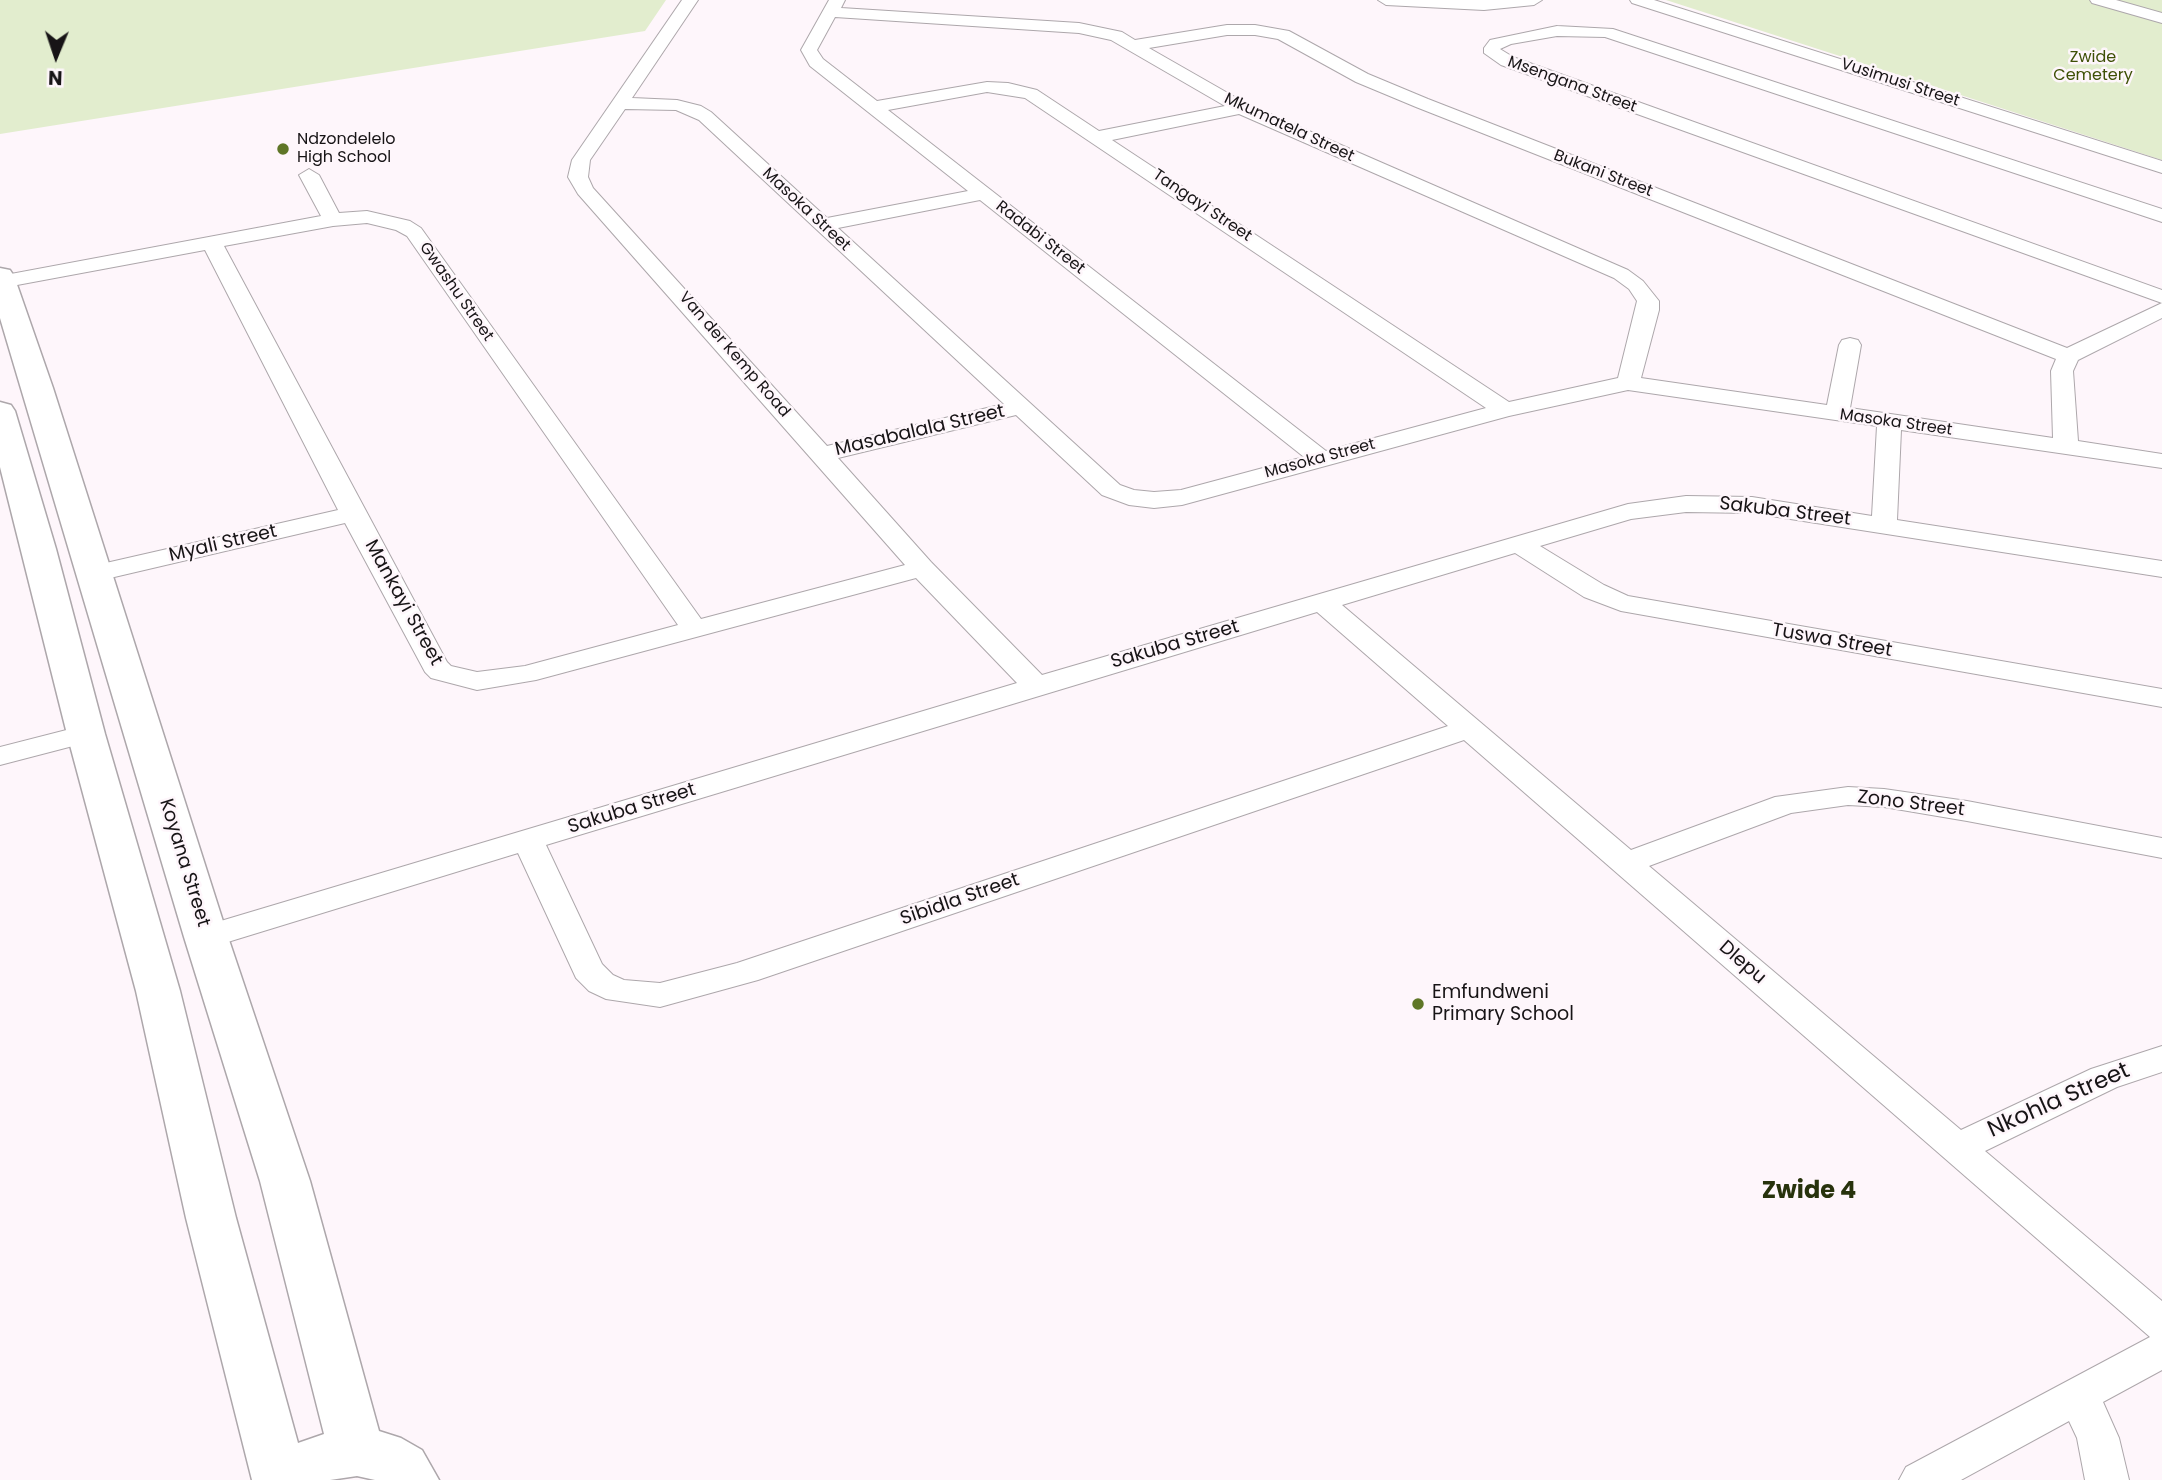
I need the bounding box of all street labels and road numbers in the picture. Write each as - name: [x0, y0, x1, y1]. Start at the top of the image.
- street label: Msengana Street: [1505, 53, 1639, 117]
- street label: Vusimusi Street: [1838, 55, 1962, 111]
- street label: Mkumatela Street: [1221, 89, 1357, 167]
- street label: Bukani Street: [1551, 146, 1655, 202]
- street label: Masoka Street: [758, 164, 854, 256]
- street label: Tangayi Street: [1149, 166, 1255, 246]
- street label: Radabi Street: [992, 197, 1088, 279]
- street label: Gwashu Street: [415, 239, 497, 345]
- street label: Van der Kemp Road: [674, 288, 794, 422]
- street label: Masabalala Street: [833, 400, 1007, 462]
- street label: Masoka Street: [1839, 406, 1953, 440]
- street label: Masoka Street: [1263, 435, 1377, 483]
- street label: Sakuba Street: [1718, 493, 1852, 531]
- street label: Myali Street: [167, 521, 279, 567]
- street label: Mankayi Street: [359, 536, 447, 670]
- street label: Sakuba Street: [1108, 616, 1242, 674]
- street label: Tuswa Street: [1770, 619, 1894, 663]
- street label: Sakuba Street: [565, 779, 699, 839]
- street label: Zono Street: [1856, 786, 1966, 822]
- street label: Koyana Street: [154, 796, 214, 930]
- street label: Sibidla Street: [897, 869, 1023, 931]
- street label: Dlepu: [1714, 936, 1770, 990]
- street label: Nkohla Street: [1984, 1057, 2134, 1145]

